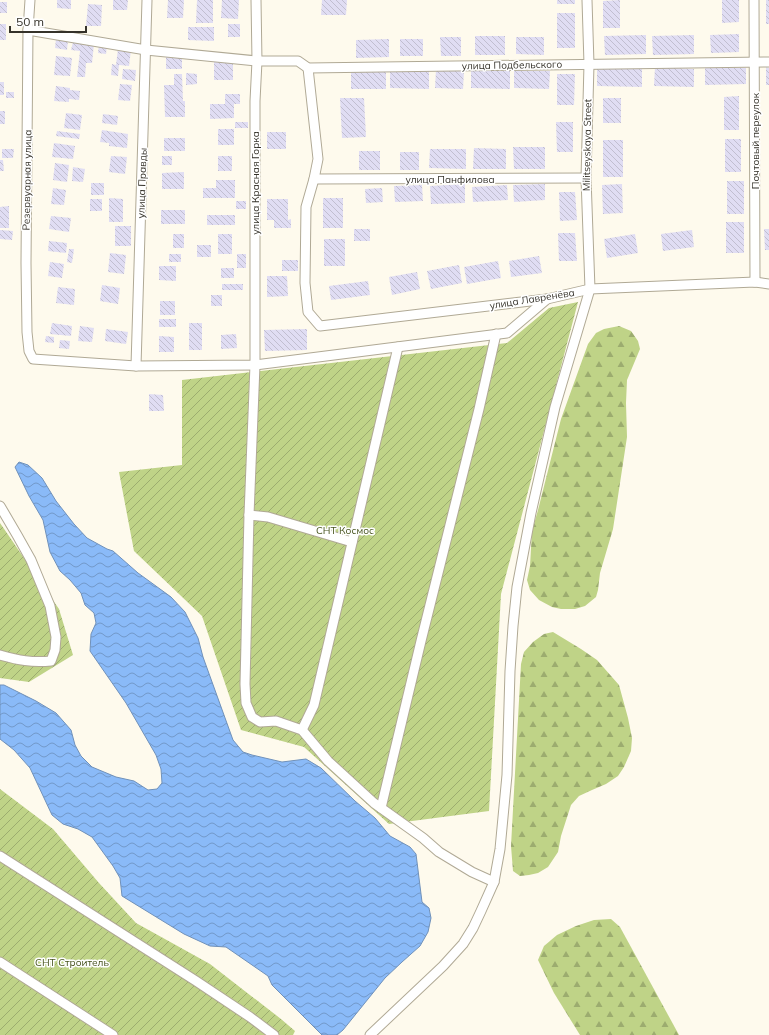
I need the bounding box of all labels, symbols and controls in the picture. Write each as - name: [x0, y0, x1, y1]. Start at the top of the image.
- scale bar: [10, 8, 86, 34]
- text: 50 m: [16, 14, 44, 29]
- street label: улица Подбельского: [462, 58, 563, 72]
- street label: Почтовый переулок: [749, 92, 762, 189]
- street label: Militseyskaya Street: [580, 98, 594, 191]
- street label: Резервуарная улица: [20, 129, 34, 231]
- street label: улица Красная Горка: [249, 131, 262, 235]
- street label: улица Правды: [134, 147, 150, 219]
- street label: улица Панфилова: [406, 173, 494, 186]
- street label: улица Лавренёва: [489, 286, 575, 312]
- park label: СНТ Космос: [316, 524, 374, 537]
- park label: СНТ Строитель: [35, 956, 109, 969]

